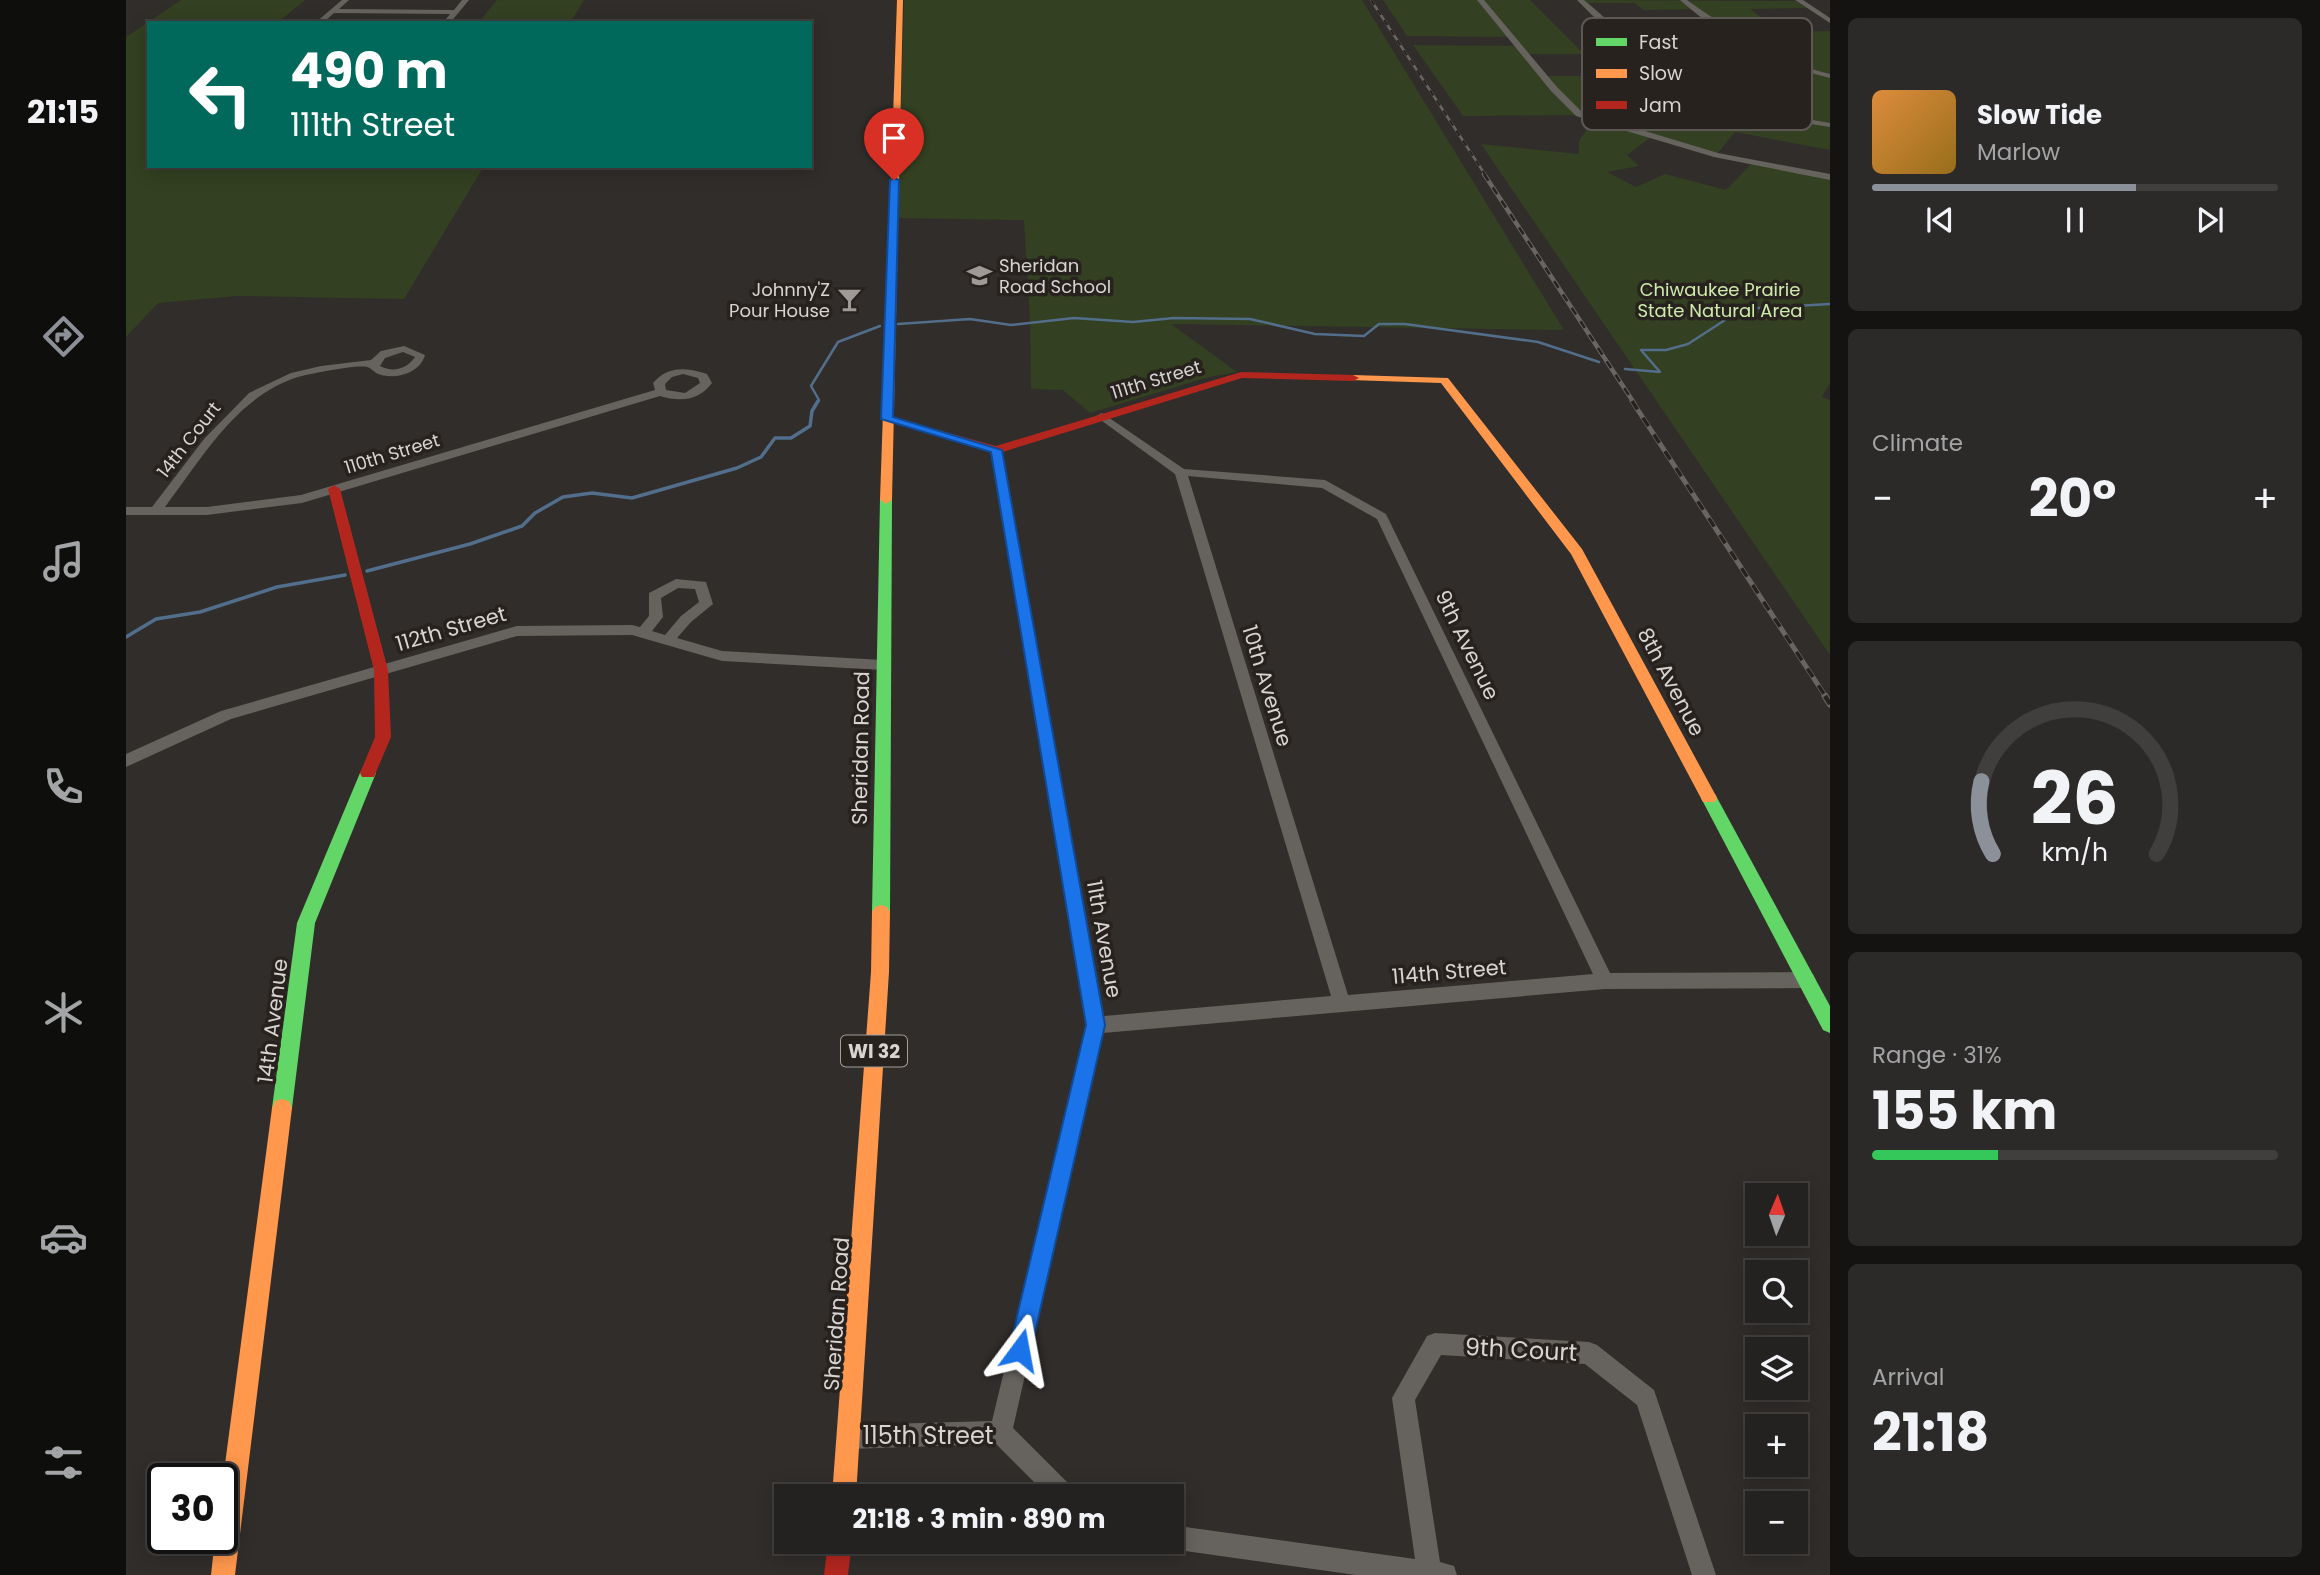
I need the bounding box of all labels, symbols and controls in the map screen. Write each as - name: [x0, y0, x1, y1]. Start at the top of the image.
- legend: [1582, 18, 1812, 130]
- text: Fast: [1639, 29, 1678, 56]
- text: 490 m: [290, 37, 448, 105]
- icon: left: [175, 49, 266, 140]
- text: Slow: [1639, 60, 1683, 87]
- text: 21:15: [27, 89, 99, 134]
- text: Jam: [1639, 92, 1681, 119]
- text: Slow Tide: [1977, 97, 2102, 133]
- text: 111th Street: [290, 102, 455, 147]
- pin: [864, 108, 924, 180]
- icon: arrive: [875, 119, 913, 157]
- text: Marlow: [1977, 136, 2060, 168]
- icon: previous: [1921, 201, 1959, 239]
- icon: pause: [2056, 201, 2094, 239]
- icon: next: [2191, 201, 2229, 239]
- place label: Sheridan Road School: [999, 253, 1111, 299]
- school or university icon: Sheridan Road School: [965, 262, 993, 290]
- place label: Johnny'Z Pour House: [729, 277, 830, 323]
- park label: Chiwaukee Prairie State Natural Area: [1638, 277, 1803, 323]
- bar icon: Johnny'Z Pour House: [836, 286, 864, 314]
- icon: directions: [39, 312, 88, 361]
- street label: 111th Street: [1108, 354, 1204, 405]
- street label: 14th Court: [151, 396, 226, 483]
- street label: 110th Street: [341, 427, 443, 480]
- text: Climate: [1872, 427, 1963, 459]
- text: 20°: [2029, 462, 2116, 535]
- text: −: [1872, 472, 1893, 525]
- text: +: [2252, 472, 2278, 525]
- icon: music: [39, 537, 88, 586]
- street label: 9th Avenue: [1428, 585, 1507, 705]
- street label: 112th Street: [392, 599, 510, 658]
- street label: 10th Avenue: [1235, 622, 1300, 750]
- street label: 8th Avenue: [1631, 623, 1712, 741]
- street label: Sheridan Road: [845, 671, 876, 825]
- text: 26: [2031, 748, 2119, 849]
- icon: phone: [39, 762, 88, 811]
- text: km/h: [2042, 834, 2108, 869]
- street label: 11th Avenue: [1080, 878, 1129, 1000]
- street label: 114th Street: [1390, 952, 1507, 991]
- street label: 14th Avenue: [250, 957, 295, 1085]
- icon: climate: [39, 988, 88, 1037]
- road number: WI 32: [841, 1036, 907, 1066]
- text: Range · 31%: [1872, 1039, 2002, 1071]
- text: 155 km: [1872, 1074, 2057, 1147]
- north arrow: [1745, 1183, 1808, 1246]
- map controls: [1745, 1183, 1808, 1554]
- icon: car: [39, 1213, 88, 1262]
- street label: Sheridan Road: [817, 1236, 856, 1392]
- button: search: [1745, 1260, 1808, 1323]
- position arrow: [983, 1313, 1057, 1387]
- street label: 9th Court: [1464, 1330, 1578, 1369]
- button: layers: [1745, 1337, 1808, 1400]
- text: Arrival: [1872, 1361, 1944, 1393]
- text: 21:18: [1872, 1396, 1989, 1469]
- button: +: [1745, 1414, 1808, 1477]
- street label: 115th Street: [862, 1419, 994, 1452]
- icon: filters: [39, 1438, 88, 1487]
- speed limit sign: 30: [147, 1463, 238, 1554]
- button: −: [1745, 1491, 1808, 1554]
- text: 21:18 · 3 min · 890 m: [852, 1501, 1106, 1537]

